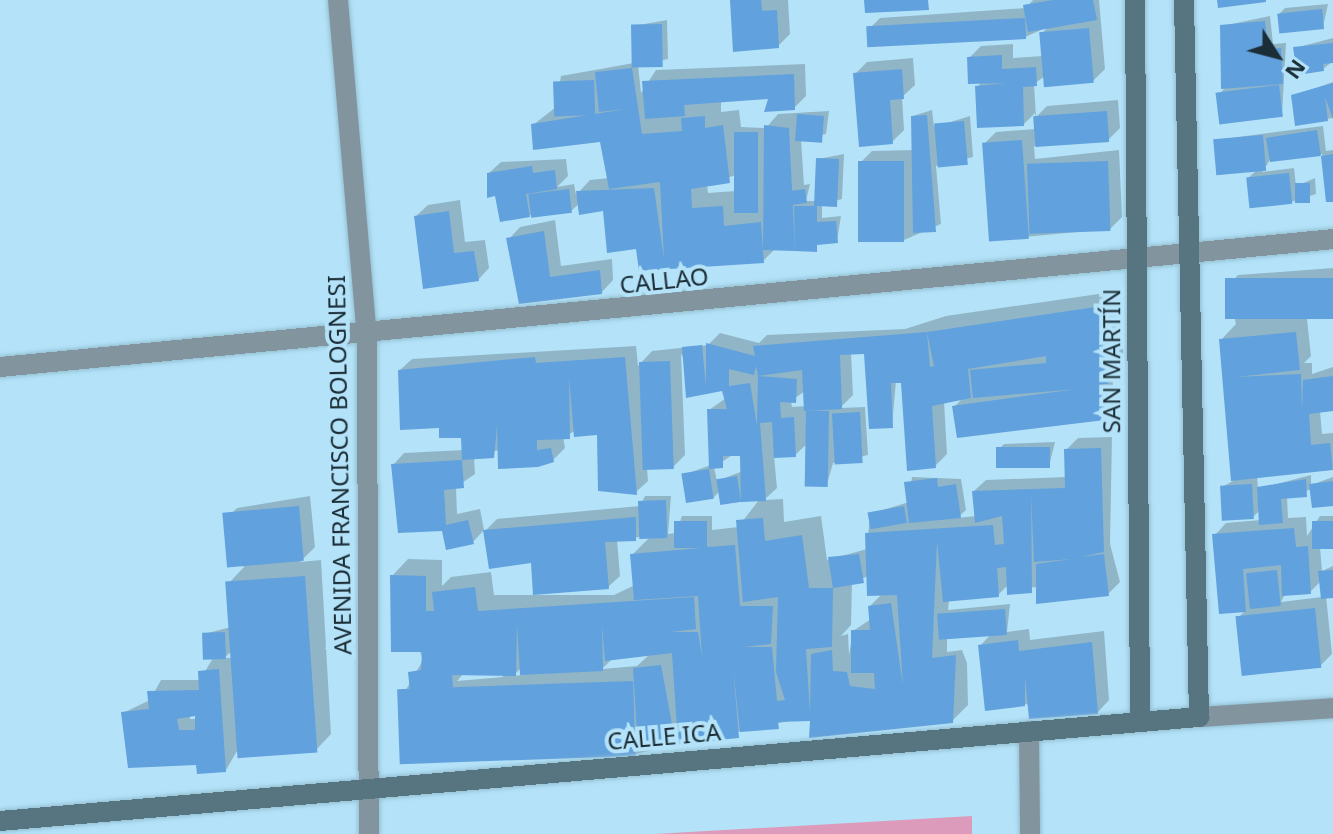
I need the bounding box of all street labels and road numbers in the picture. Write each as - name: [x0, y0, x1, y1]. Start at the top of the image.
- street label: CALLAO: [618, 261, 710, 299]
- street label: AVENIDA FRANCISCO BOLOGNESI: [321, 275, 357, 655]
- street label: SAN MARTÍN: [1097, 289, 1125, 433]
- street label: CALLE ICA: [606, 717, 722, 755]

